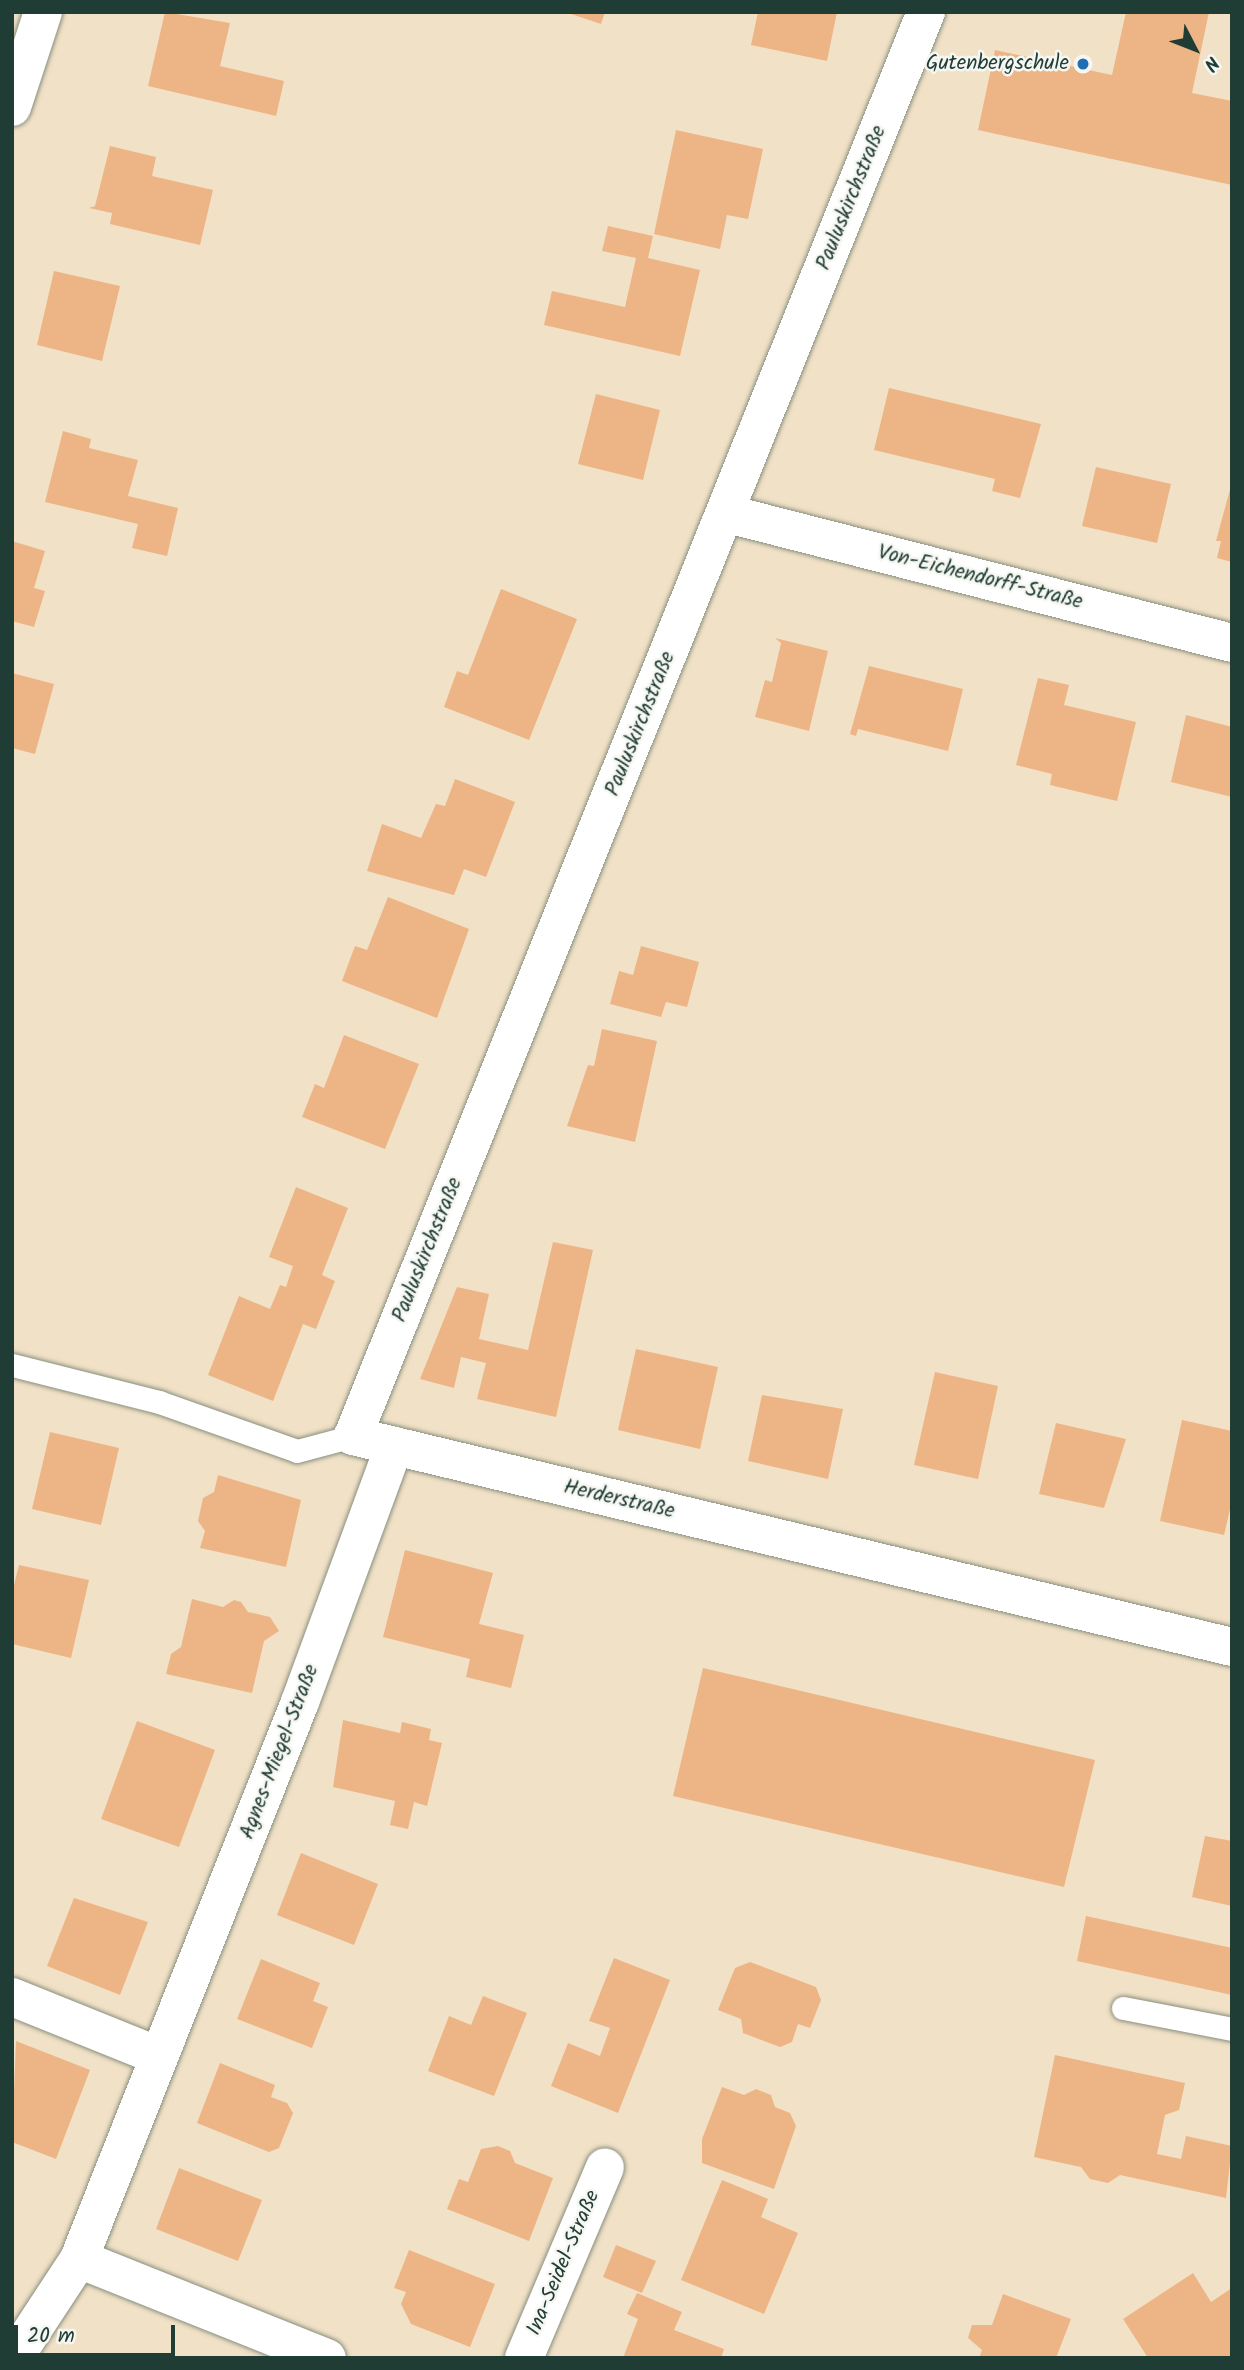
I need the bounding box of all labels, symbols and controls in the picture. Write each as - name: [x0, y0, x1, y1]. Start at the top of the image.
- north arrow: [1160, 14, 1230, 84]
- text: N: [1195, 49, 1226, 78]
- place label: Gutenbergschule: [926, 51, 1069, 77]
- marker: Gutenbergschule: [1075, 56, 1091, 72]
- street label: Pauluskirchstraße: [812, 122, 892, 274]
- street label: Von-Eichendorff-Straße: [875, 540, 1085, 616]
- street label: Pauluskirchstraße: [601, 648, 681, 800]
- street label: Pauluskirchstraße: [388, 1174, 468, 1326]
- street label: Herderstraße: [561, 1475, 677, 1525]
- street label: Agnes-Miegel-Straße: [235, 1661, 325, 1843]
- street label: Ina-Seidel-Straße: [522, 2187, 606, 2339]
- scale bar: [18, 2310, 178, 2354]
- text: 20 m: [27, 2320, 75, 2353]

